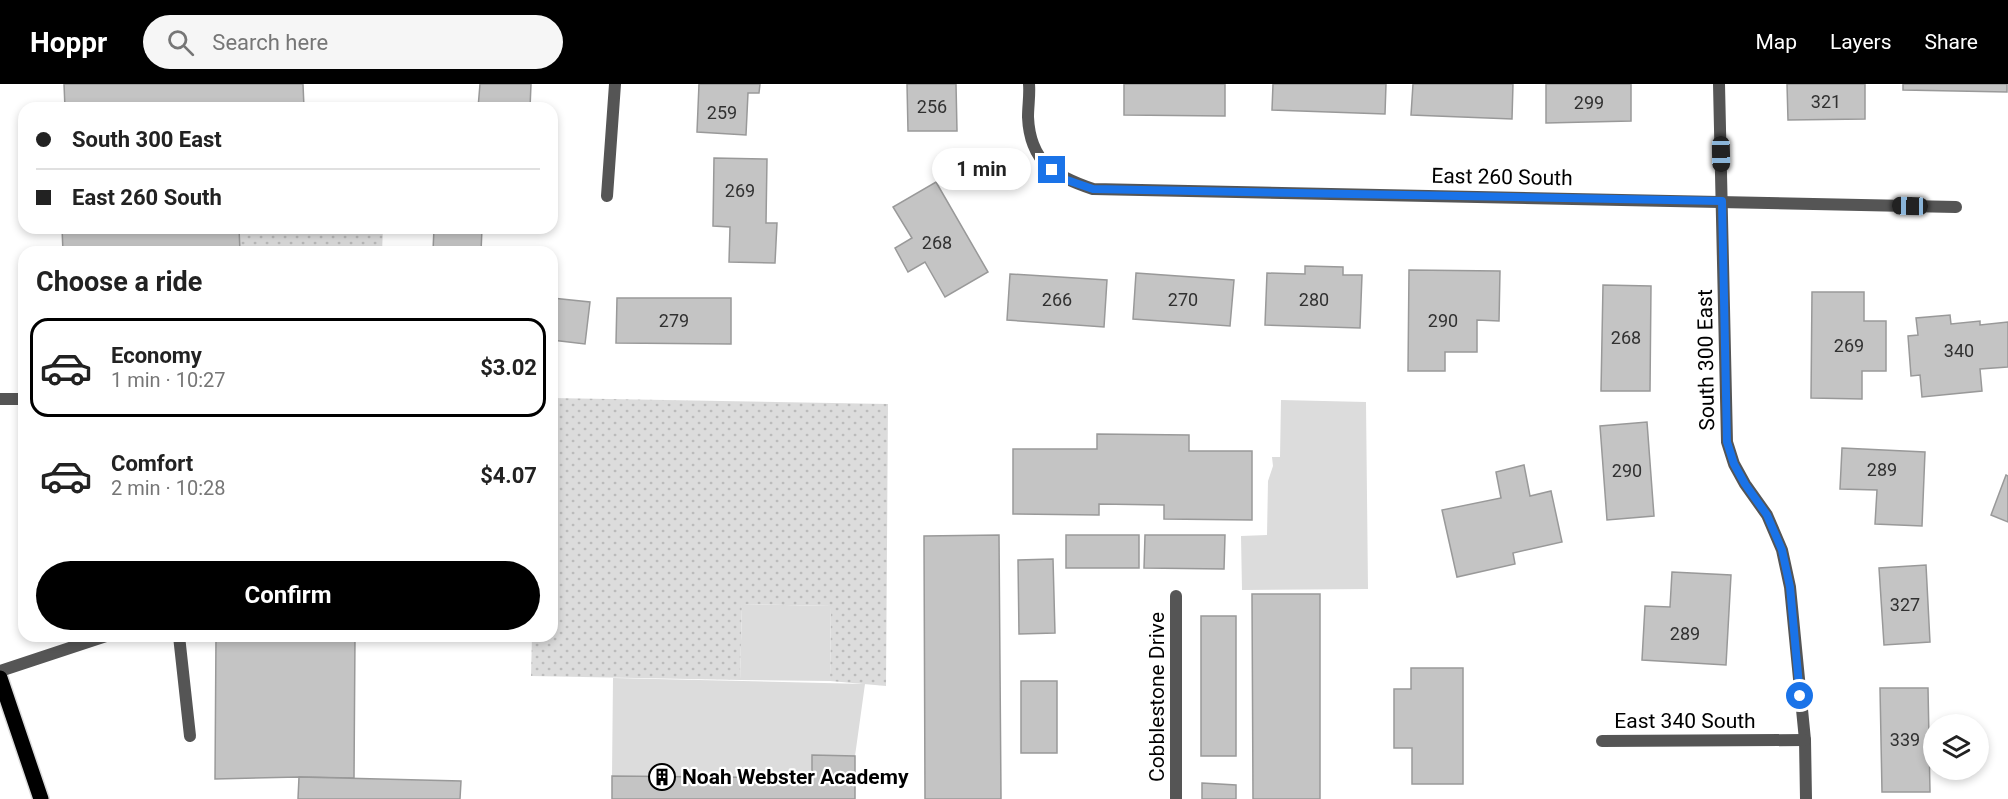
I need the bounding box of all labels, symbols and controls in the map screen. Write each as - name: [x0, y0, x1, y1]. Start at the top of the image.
- search box: [143, 15, 563, 69]
- text: Hoppr: [30, 26, 107, 59]
- icon: search: [164, 26, 197, 59]
- text: Search here: [212, 30, 328, 55]
- text: Map: [1755, 30, 1797, 54]
- text: Layers: [1830, 30, 1891, 54]
- text: Share: [1924, 30, 1978, 54]
- house number: 321: [1811, 91, 1841, 112]
- house number: 299: [1574, 92, 1604, 113]
- house number: 256: [917, 96, 947, 117]
- house number: 259: [707, 102, 737, 123]
- text: South 300 East: [72, 127, 222, 152]
- car: [1712, 136, 1730, 172]
- callout: 1 min: [932, 149, 1031, 191]
- route end: [1038, 156, 1065, 183]
- text: 1 min: [956, 157, 1007, 181]
- street label: East 260 South: [1431, 164, 1573, 190]
- house number: 269: [725, 180, 755, 201]
- text: East 260 South: [72, 185, 222, 210]
- car: [1892, 197, 1928, 215]
- house number: 268: [922, 232, 952, 253]
- text: Choose a ride: [36, 266, 202, 298]
- house number: 266: [1042, 289, 1072, 310]
- house number: 270: [1168, 289, 1198, 310]
- house number: 280: [1299, 289, 1329, 310]
- street label: South 300 East: [1693, 289, 1719, 431]
- house number: 279: [659, 310, 689, 331]
- house number: 290: [1428, 310, 1458, 331]
- house number: 268: [1611, 327, 1641, 348]
- house number: 269: [1834, 335, 1864, 356]
- house number: 340: [1944, 340, 1974, 361]
- icon: car: [39, 341, 93, 395]
- text: Economy: [111, 343, 202, 368]
- text: $3.02: [480, 355, 537, 380]
- text: 1 min · 10:27: [111, 368, 226, 392]
- icon: car: [39, 449, 93, 503]
- text: Comfort: [111, 451, 193, 476]
- house number: 289: [1867, 459, 1897, 480]
- house number: 290: [1612, 460, 1642, 481]
- text: $4.07: [480, 463, 537, 488]
- text: 2 min · 10:28: [111, 476, 226, 500]
- button: Confirm: [36, 561, 540, 630]
- house number: 327: [1890, 594, 1920, 615]
- street label: Cobblestone Drive: [1145, 612, 1169, 782]
- house number: 289: [1670, 623, 1700, 644]
- route start: [1786, 682, 1813, 709]
- street label: East 340 South: [1614, 709, 1756, 733]
- map controls: [1923, 714, 1989, 780]
- button: layers: [1923, 714, 1989, 780]
- house number: 339: [1890, 729, 1920, 750]
- building icon: Noah Webster Academy: [647, 762, 677, 792]
- place label: Noah Webster Academy: [682, 765, 909, 789]

